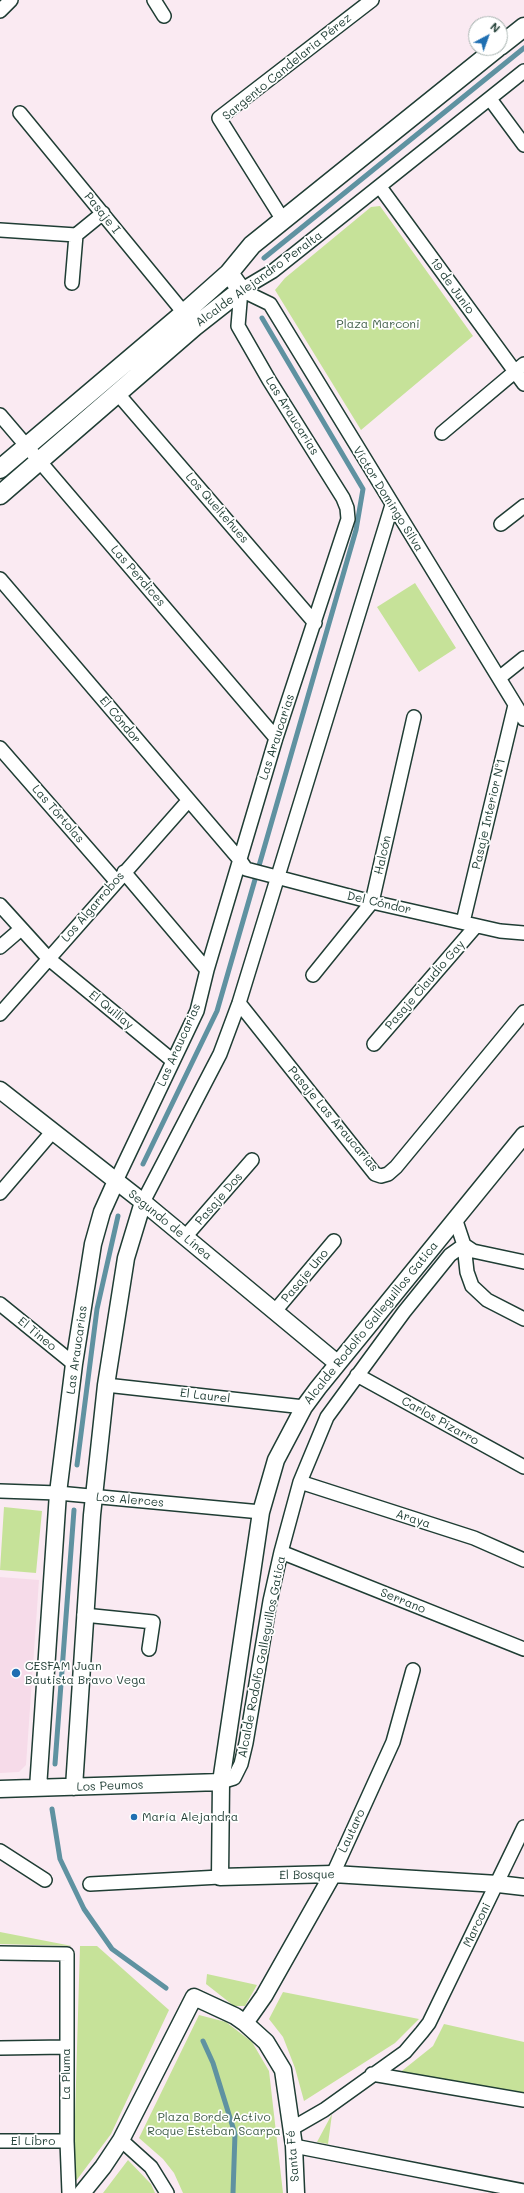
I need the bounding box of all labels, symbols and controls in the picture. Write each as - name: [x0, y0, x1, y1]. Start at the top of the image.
- street label: Sargento Candelaria Pérez: [220, 11, 354, 123]
- north arrow: [468, 16, 508, 56]
- text: N: [487, 19, 504, 36]
- street label: Pasaje I: [81, 190, 123, 236]
- street label: Alcalde Alejandro Peralta: [193, 228, 325, 330]
- street label: 19 de Junio: [427, 255, 477, 317]
- park label: Plaza Marconi: [336, 317, 420, 331]
- street label: Las Araucarias: [262, 374, 322, 458]
- street label: Víctor Domingo Silva: [350, 444, 426, 554]
- street label: Los Queltehues: [182, 470, 252, 546]
- street label: Las Perdices: [108, 543, 168, 609]
- street label: Las Araucarias: [256, 692, 298, 782]
- street label: El Cóndor: [96, 694, 144, 746]
- street label: Pasaje Interior Nº1: [469, 757, 509, 871]
- street label: Las Tórtolas: [29, 782, 87, 846]
- street label: Halcón: [372, 834, 394, 876]
- street label: Los Algarrobos: [59, 869, 127, 945]
- street label: Del Cóndor: [345, 889, 413, 917]
- street label: Pasaje Claudio Gay: [382, 937, 468, 1033]
- street label: El Quillay: [86, 988, 136, 1032]
- street label: Las Araucarias: [154, 1001, 204, 1089]
- street label: Pasaje Las Araucarias: [285, 1064, 381, 1174]
- street label: Pasaje Dos: [192, 1170, 246, 1228]
- street label: Segundo de Línea: [125, 1187, 215, 1263]
- street label: Alcalde Rodolfo Galleguillos Gatica: [301, 1239, 441, 1407]
- street label: Pasaje Uno: [279, 1246, 331, 1306]
- street label: Las Araucarias: [64, 1305, 90, 1395]
- street label: El Tineo: [15, 1314, 59, 1354]
- street label: El Laurel: [179, 1386, 231, 1406]
- street label: Carlos Pizarro: [399, 1394, 481, 1448]
- street label: Los Alerces: [95, 1490, 165, 1510]
- street label: Araya: [394, 1507, 432, 1531]
- street label: Alcalde Rodolfo Galleguillos Gatica: [235, 1555, 289, 1759]
- street label: Serrano: [378, 1585, 428, 1617]
- place label: CESFAM Juan Bautista Bravo Vega: [25, 1659, 146, 1687]
- marker: CESFAM Juan Bautista Bravo Vega: [10, 1667, 22, 1679]
- street label: Los Peumos: [76, 1778, 144, 1794]
- street label: Lautaro: [336, 1807, 368, 1855]
- place label: María Alejandra: [142, 1810, 238, 1824]
- marker: María Alejandra: [129, 1812, 139, 1822]
- street label: El Bosque: [279, 1867, 335, 1883]
- street label: Marconi: [460, 1900, 494, 1950]
- street label: La Pluma: [59, 2048, 73, 2100]
- park label: Plaza Borde Activo Roque Esteban Scarpa: [147, 2110, 281, 2138]
- street label: Santa Fé: [284, 2130, 302, 2182]
- street label: El Libro: [11, 2134, 55, 2148]

